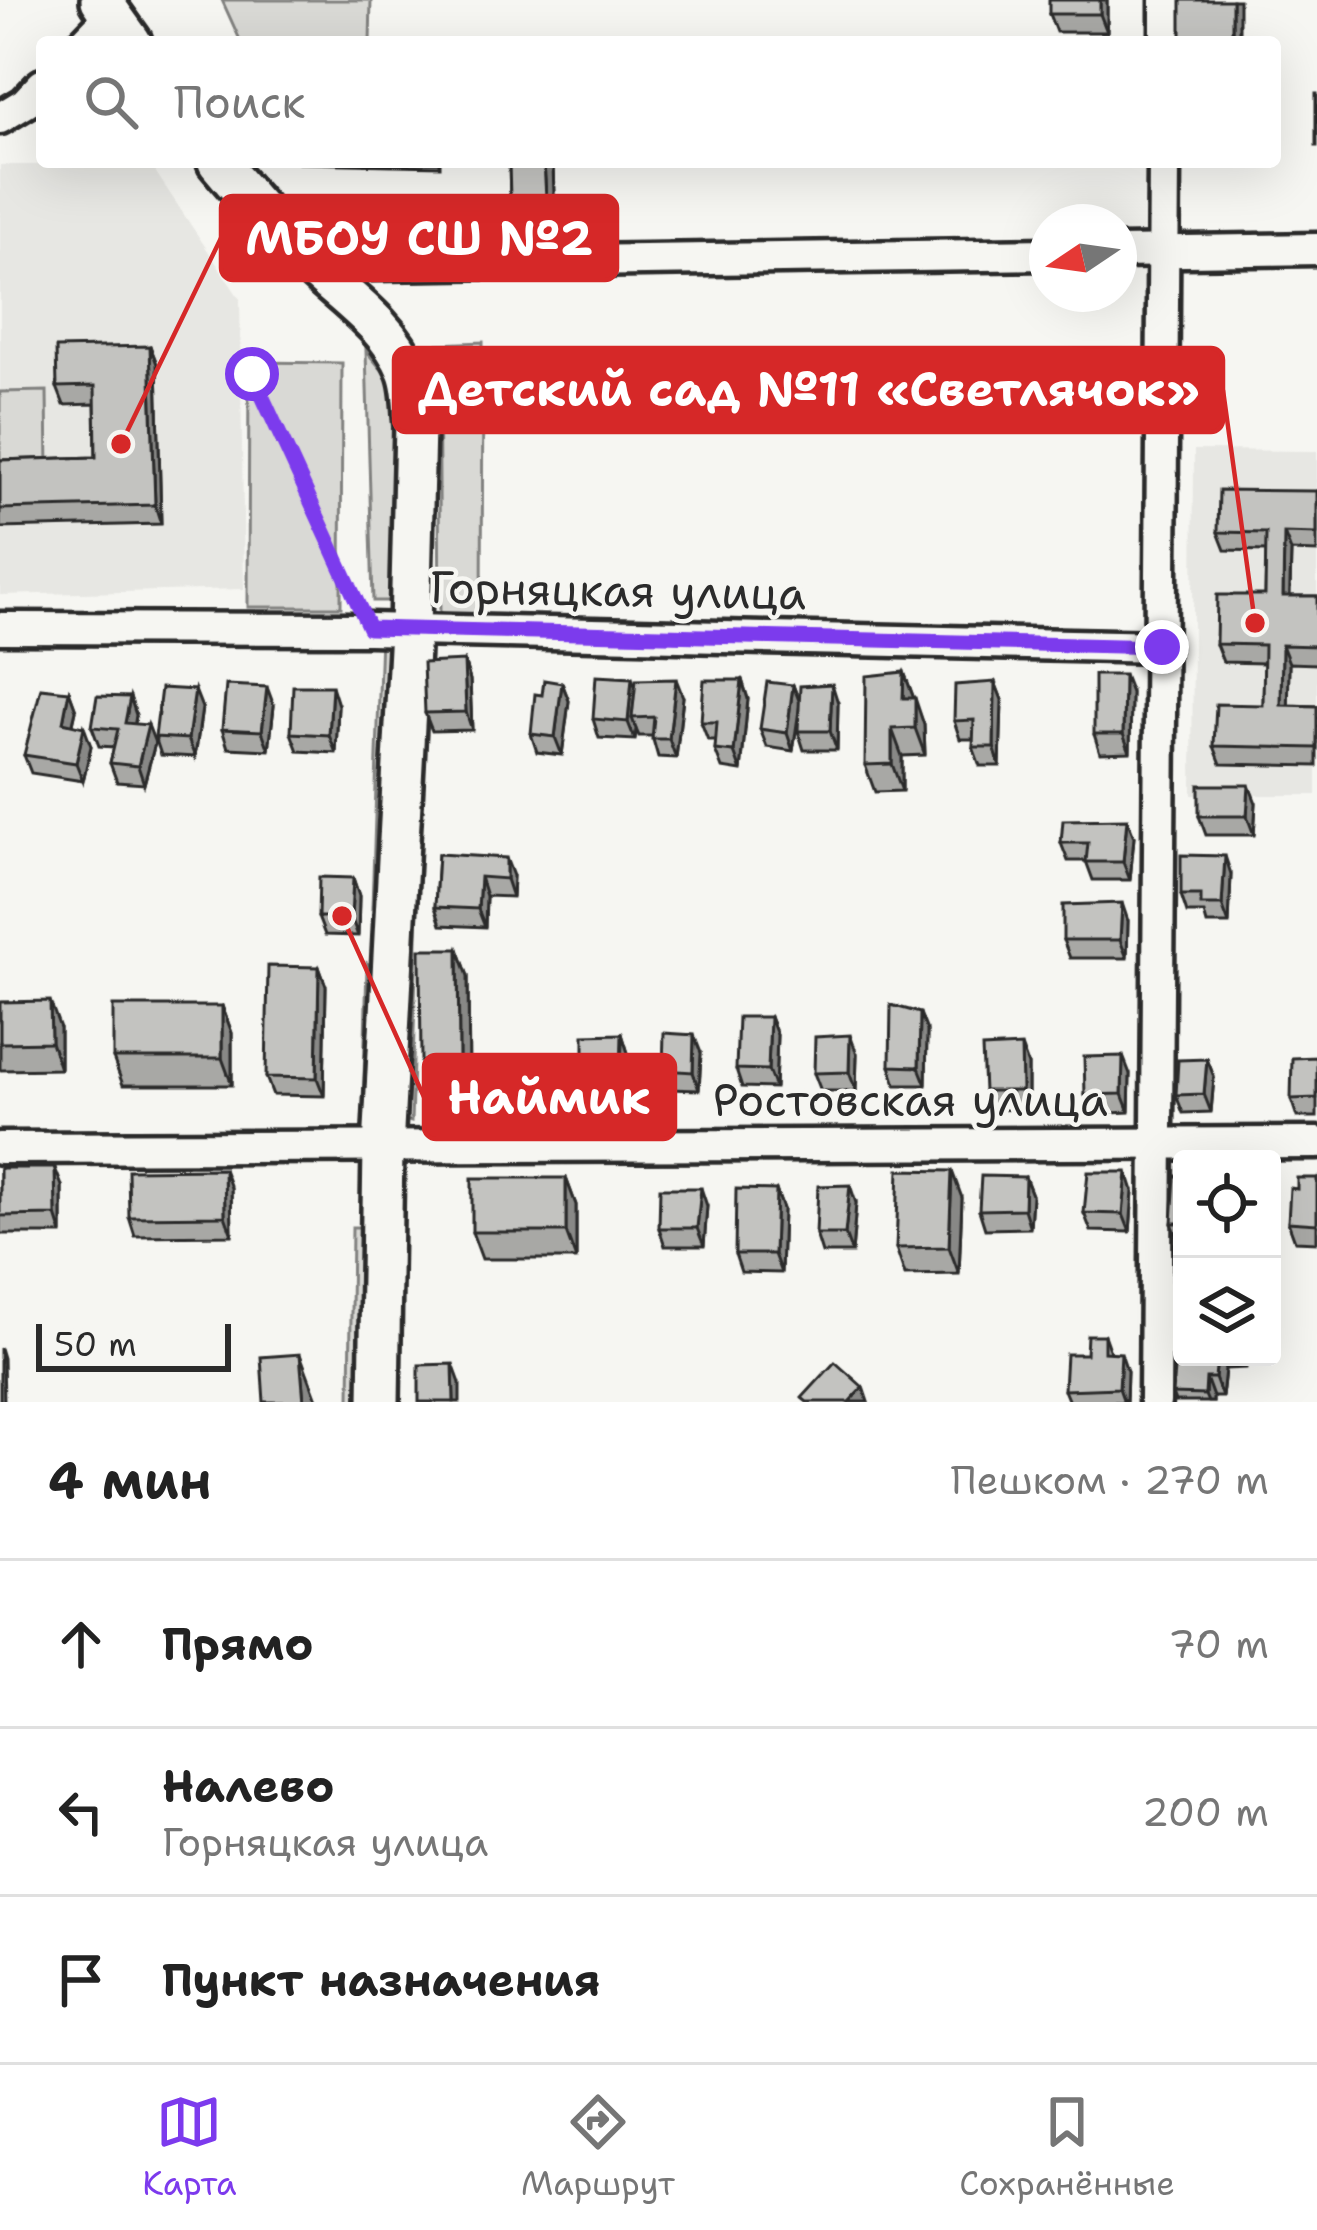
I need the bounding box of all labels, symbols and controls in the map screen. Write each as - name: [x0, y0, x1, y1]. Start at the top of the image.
- search box: [36, 36, 1281, 168]
- icon: search: [78, 69, 144, 135]
- text: Поиск: [174, 72, 305, 132]
- callout: МБОУ СШ №2: [221, 196, 617, 280]
- north arrow: [1029, 204, 1137, 312]
- text: МБОУ СШ №2: [245, 206, 593, 270]
- route start: [225, 347, 279, 401]
- callout: Детский сад №11 «Светлячок»: [394, 348, 1223, 432]
- text: Детский сад №11 «Светлячок»: [418, 357, 1200, 421]
- street label: Горняцкая улица: [429, 557, 807, 623]
- route end: [1135, 620, 1189, 674]
- callout: Наймик: [424, 1055, 675, 1139]
- text: Наймик: [447, 1065, 651, 1129]
- street label: Ростовская улица: [712, 1070, 1108, 1130]
- map controls: [1173, 1150, 1281, 1366]
- button: locate: [1173, 1150, 1281, 1258]
- button: layers: [1173, 1258, 1281, 1366]
- scale bar: [36, 1318, 231, 1371]
- text: 50 m: [54, 1322, 137, 1367]
- text: 4 мин: [48, 1446, 212, 1514]
- text: Пешком · 270 m: [951, 1454, 1269, 1506]
- icon: ahead: [48, 1611, 114, 1677]
- text: Прямо: [162, 1614, 313, 1674]
- text: 70 m: [1168, 1618, 1269, 1670]
- text: Налево: [162, 1756, 335, 1816]
- icon: left: [48, 1779, 114, 1845]
- text: 200 m: [1142, 1786, 1269, 1838]
- text: Горняцкая улица: [162, 1816, 488, 1868]
- icon: arrive: [48, 1947, 114, 2013]
- text: Пункт назначения: [162, 1950, 601, 2010]
- tab: Карта: [142, 2089, 237, 2206]
- tab: Маршрут: [521, 2089, 675, 2206]
- tab: Сохранённые: [959, 2089, 1175, 2206]

